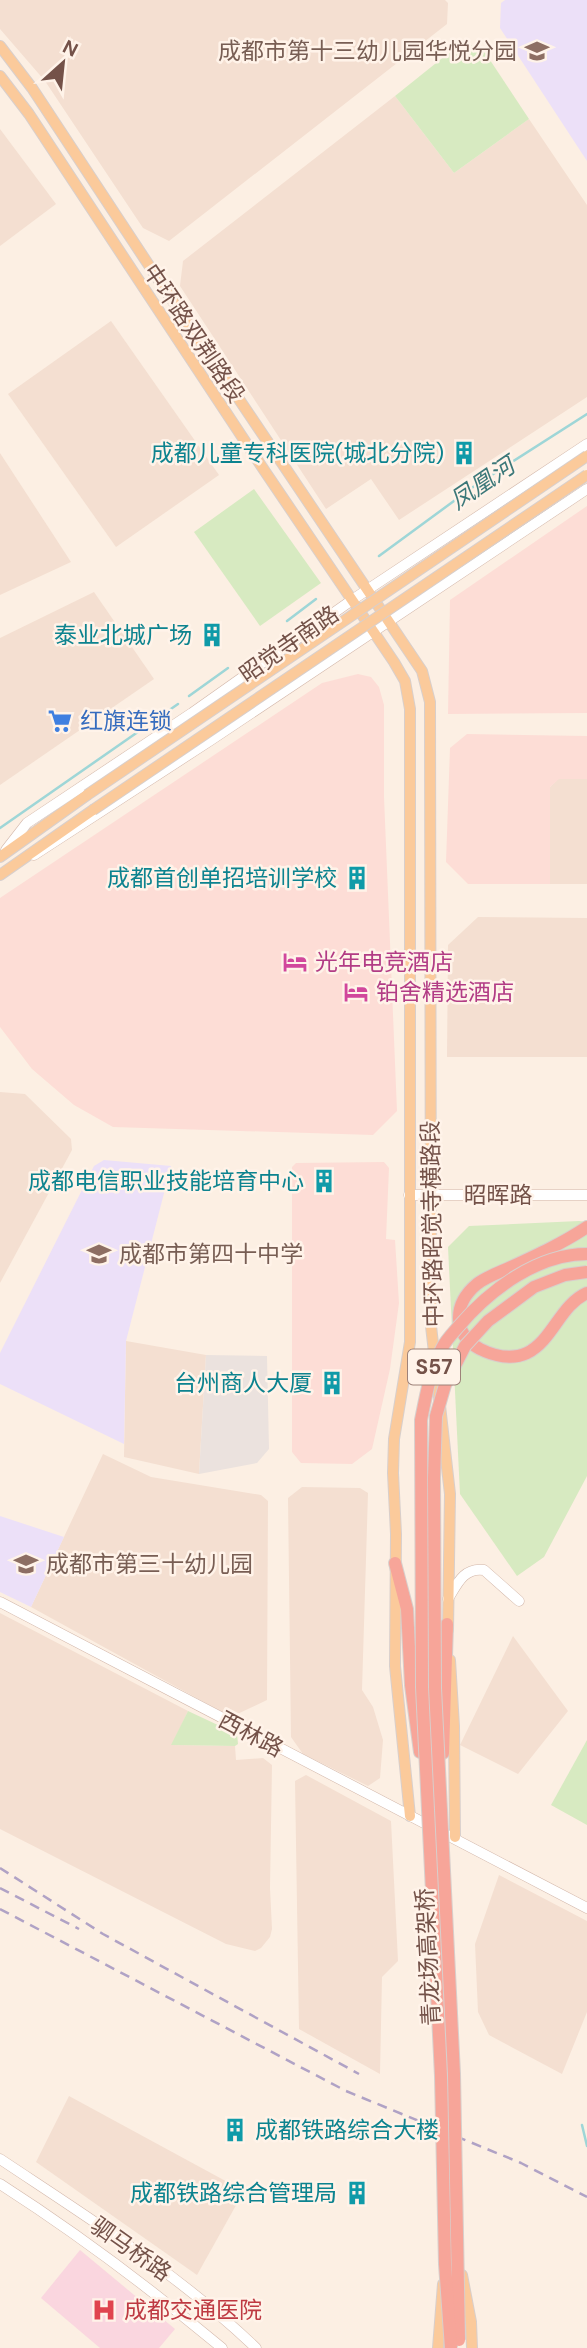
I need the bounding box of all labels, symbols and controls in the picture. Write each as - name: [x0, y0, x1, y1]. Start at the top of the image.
- north arrow: [28, 28, 98, 98]
- text: N: [59, 34, 82, 63]
- place label: 成都市第十三幼儿园华悦分园: [218, 36, 517, 66]
- school or university icon: 成都市第十三幼儿园华悦分园: [523, 37, 551, 65]
- street label: 中环路双荆路段: [137, 258, 251, 408]
- place label: 成都儿童专科医院(城北分院): [151, 438, 444, 468]
- building icon: 成都儿童专科医院(城北分院): [450, 439, 478, 467]
- water label: 凤凰河: [443, 448, 524, 516]
- street label: 昭觉寺南路: [233, 599, 345, 689]
- place label: 泰业北城广场: [54, 620, 192, 650]
- building icon: 泰业北城广场: [198, 621, 226, 649]
- place label: 红旗连锁: [80, 706, 172, 736]
- supermarket icon: 红旗连锁: [46, 707, 74, 735]
- place label: 成都首创单招培训学校: [107, 863, 337, 893]
- building icon: 成都首创单招培训学校: [343, 864, 371, 892]
- place label: 光年电竞酒店: [315, 947, 453, 977]
- hotel icon: 光年电竞酒店: [281, 948, 309, 976]
- place label: 铂舍精选酒店: [376, 977, 514, 1007]
- hotel icon: 铂舍精选酒店: [342, 978, 370, 1006]
- street label: 中环路昭觉寺横路段: [415, 1120, 449, 1328]
- place label: 成都电信职业技能培育中心: [28, 1166, 304, 1196]
- building icon: 成都电信职业技能培育中心: [310, 1167, 338, 1195]
- street label: 昭晖路: [464, 1180, 533, 1210]
- place label: 成都市第四十中学: [119, 1239, 303, 1269]
- school or university icon: 成都市第四十中学: [85, 1240, 113, 1268]
- road number: S57: [408, 1350, 460, 1384]
- place label: 台州商人大厦: [174, 1368, 312, 1398]
- building icon: 台州商人大厦: [318, 1369, 346, 1397]
- place label: 成都市第三十幼儿园: [46, 1549, 253, 1579]
- school or university icon: 成都市第三十幼儿园: [12, 1550, 40, 1578]
- street label: 西林路: [213, 1705, 289, 1763]
- street label: 青龙场高架桥: [409, 1887, 447, 2027]
- place label: 成都铁路综合大楼: [255, 2115, 439, 2145]
- building icon: 成都铁路综合大楼: [221, 2116, 249, 2144]
- place label: 成都铁路综合管理局: [130, 2178, 337, 2208]
- building icon: 成都铁路综合管理局: [343, 2179, 371, 2207]
- street label: 驷马桥路: [85, 2210, 177, 2288]
- place label: 成都交通医院: [124, 2295, 262, 2325]
- hospital icon: 成都交通医院: [90, 2296, 118, 2324]

